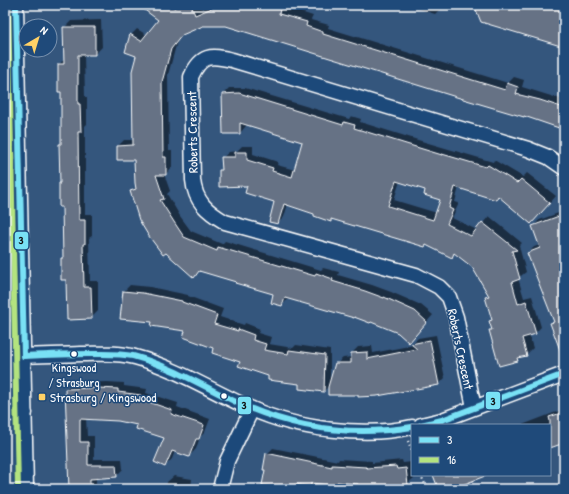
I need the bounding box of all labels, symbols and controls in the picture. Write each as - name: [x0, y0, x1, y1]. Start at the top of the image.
- north arrow: [18, 18, 58, 58]
- text: N: [38, 23, 51, 38]
- street label: Roberts Crescent: [182, 90, 202, 173]
- line badge: 3: [14, 231, 29, 250]
- text: 3: [19, 233, 24, 247]
- street label: Roberts Crescent: [444, 307, 478, 391]
- marker: Kingswood / Strasburg: [69, 349, 79, 359]
- place label: Kingswood / Strasburg: [48, 359, 100, 391]
- place label: Strasburg / Kingswood: [50, 388, 156, 406]
- unlabelled marker: [219, 391, 229, 401]
- line badge: 3: [485, 391, 501, 410]
- marker: Strasburg / Kingswood: [37, 392, 47, 402]
- text: 3: [491, 394, 496, 408]
- line badge: 3: [237, 396, 252, 415]
- text: 3: [242, 398, 247, 412]
- legend: [411, 424, 551, 476]
- text: 3: [447, 431, 452, 448]
- text: 16: [447, 451, 456, 468]

